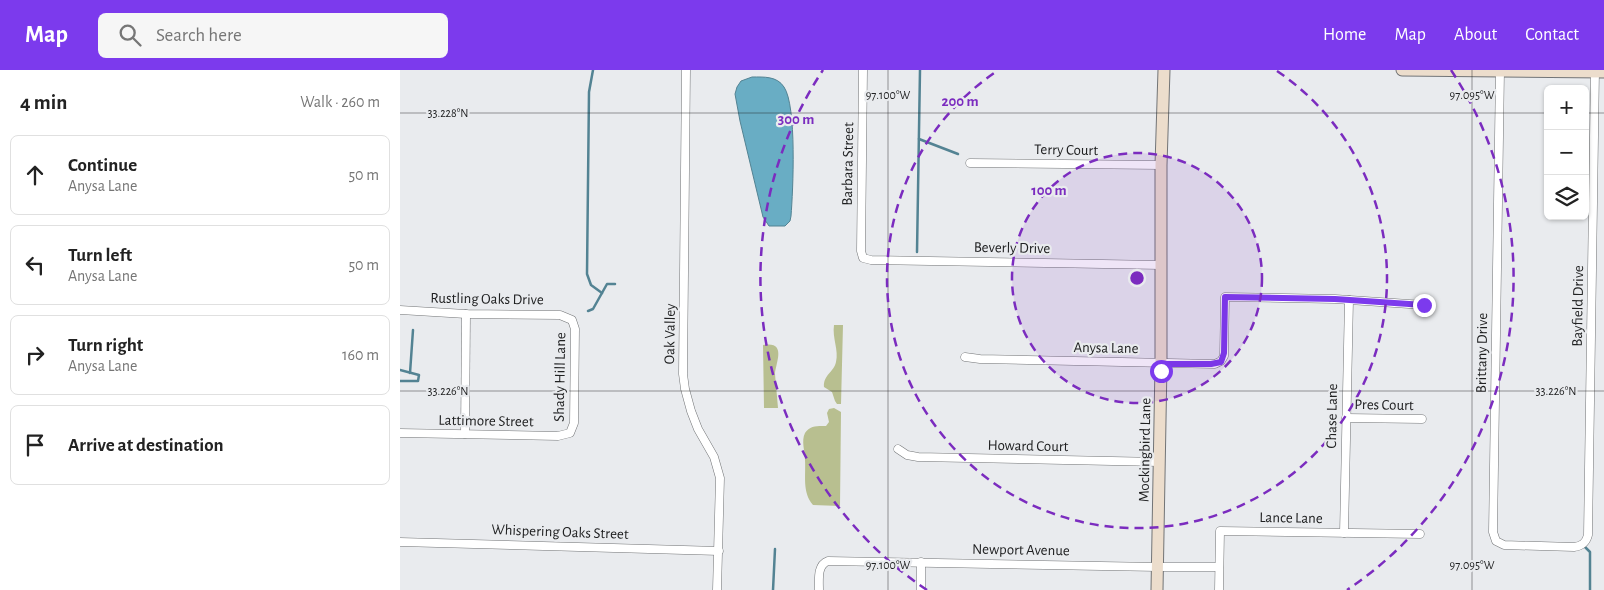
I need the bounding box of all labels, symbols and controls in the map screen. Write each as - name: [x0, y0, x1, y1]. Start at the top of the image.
- search box: [98, 13, 448, 58]
- icon: search: [116, 21, 144, 49]
- text: Map: [25, 23, 68, 47]
- text: Search here: [156, 26, 242, 45]
- text: Home: [1323, 26, 1366, 44]
- text: Map: [1394, 26, 1426, 44]
- text: About: [1454, 26, 1497, 44]
- text: Contact: [1525, 26, 1579, 44]
- map controls: [1544, 85, 1589, 220]
- button: +: [1544, 85, 1589, 130]
- text: 97.100°W: [866, 89, 911, 101]
- text: 97.095°W: [1450, 89, 1495, 101]
- text: 4 min: [20, 92, 67, 113]
- text: Walk · 260 m: [300, 94, 380, 110]
- text: 200 m: [941, 94, 979, 109]
- text: 33.228°N: [428, 107, 468, 119]
- text: 300 m: [778, 112, 814, 127]
- street label: Barbara Street: [840, 122, 856, 206]
- button: −: [1544, 130, 1589, 175]
- street label: Terry Court: [1034, 142, 1098, 158]
- text: Continue: [68, 156, 137, 175]
- icon: ahead: [21, 161, 49, 189]
- text: 50 m: [348, 167, 379, 183]
- button: layers: [1544, 175, 1589, 220]
- text: Anysa Lane: [68, 178, 137, 194]
- text: 100 m: [1031, 183, 1067, 198]
- street label: Beverly Drive: [974, 240, 1050, 256]
- text: Turn left: [68, 246, 132, 265]
- icon: left: [21, 251, 49, 279]
- text: 50 m: [348, 257, 379, 273]
- street label: Bayfield Drive: [1570, 265, 1586, 347]
- text: Anysa Lane: [68, 268, 137, 284]
- centre of rings: [1128, 269, 1146, 287]
- street label: Rustling Oaks Drive: [430, 291, 544, 307]
- route end: [1413, 294, 1436, 317]
- street label: Oak Valley: [662, 303, 678, 365]
- street label: Brittany Drive: [1474, 313, 1490, 393]
- street label: Shady Hill Lane: [552, 332, 568, 422]
- text: Turn right: [68, 336, 143, 355]
- street label: Anysa Lane: [1073, 340, 1139, 356]
- icon: right: [21, 341, 49, 369]
- text: 160 m: [342, 347, 379, 363]
- text: Anysa Lane: [68, 358, 137, 374]
- route start: [1150, 360, 1173, 383]
- street label: Chase Lane: [1324, 383, 1340, 449]
- text: 33.226°N: [428, 385, 468, 397]
- text: 33.226°N: [1536, 385, 1576, 397]
- street label: Pres Court: [1354, 397, 1414, 413]
- street label: Mockingbird Lane: [1137, 398, 1153, 502]
- street label: Lattimore Street: [438, 413, 534, 429]
- icon: arrive: [21, 431, 49, 459]
- text: Arrive at destination: [68, 436, 224, 455]
- street label: Howard Court: [987, 438, 1069, 454]
- street label: Lance Lane: [1259, 510, 1323, 526]
- street label: Whispering Oaks Street: [491, 522, 629, 542]
- street label: Newport Avenue: [972, 542, 1070, 558]
- text: 97.100°W: [866, 559, 911, 571]
- text: 97.095°W: [1450, 559, 1495, 571]

